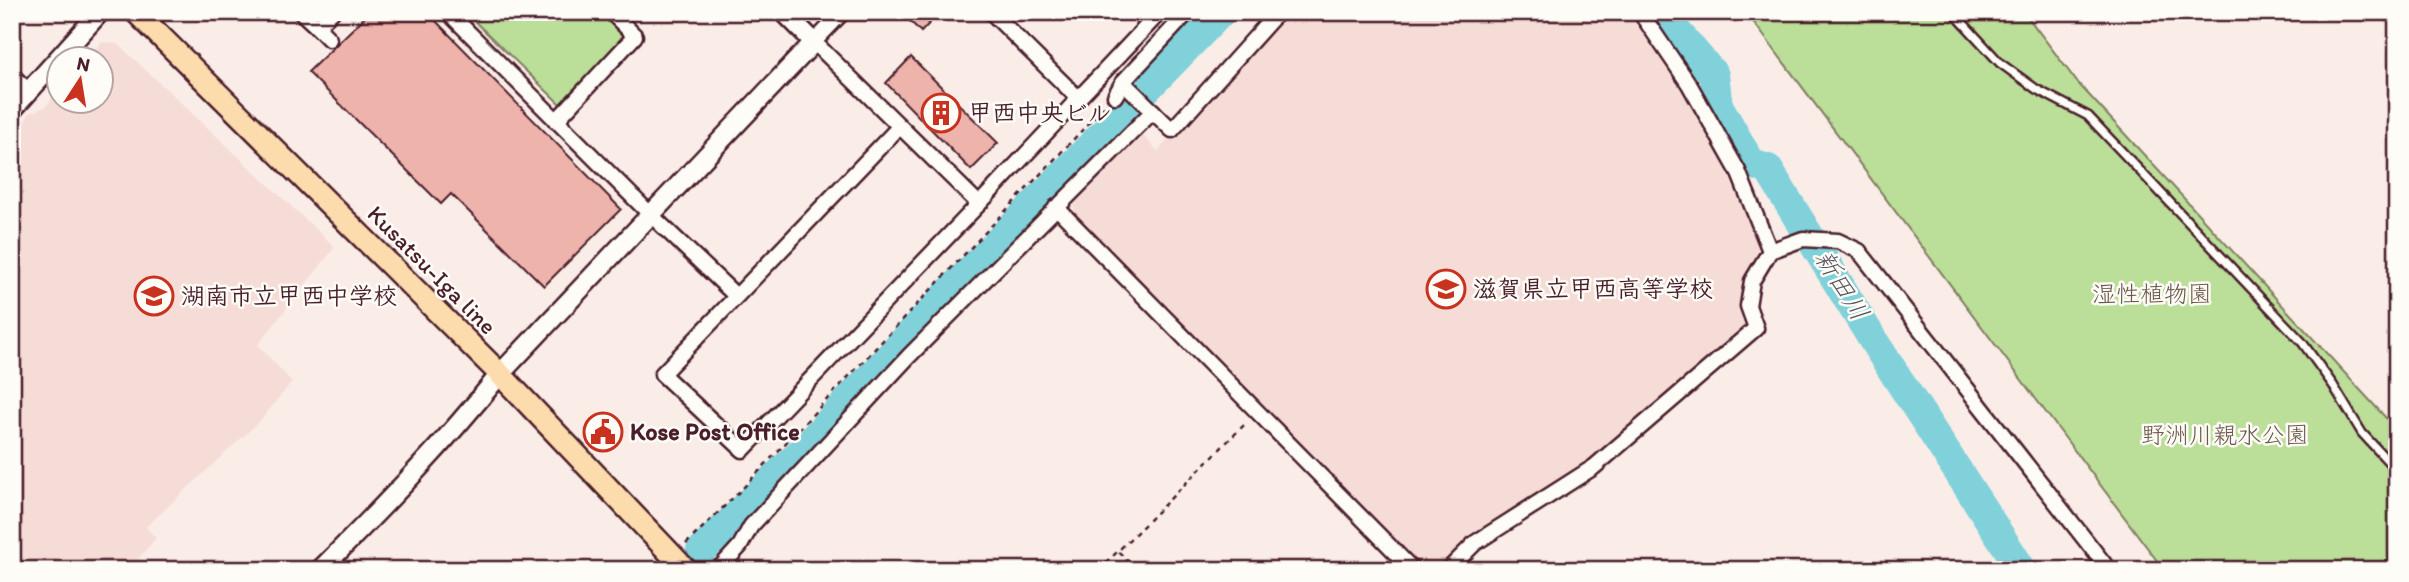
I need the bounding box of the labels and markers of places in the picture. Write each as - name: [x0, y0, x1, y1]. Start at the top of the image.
- building icon: 甲西中央ビル: [920, 92, 962, 134]
- place label: 甲西中央ビル: [968, 98, 1112, 127]
- school or university icon: 滋賀県立甲西高等学校: [1425, 268, 1467, 310]
- place label: 滋賀県立甲西高等学校: [1473, 274, 1713, 303]
- school or university icon: 湖南市立甲西中学校: [133, 275, 175, 317]
- place label: 湖南市立甲西中学校: [181, 281, 397, 310]
- public building icon: Kose Post Office: [582, 411, 624, 453]
- place label: Kose Post Office: [630, 417, 800, 446]

